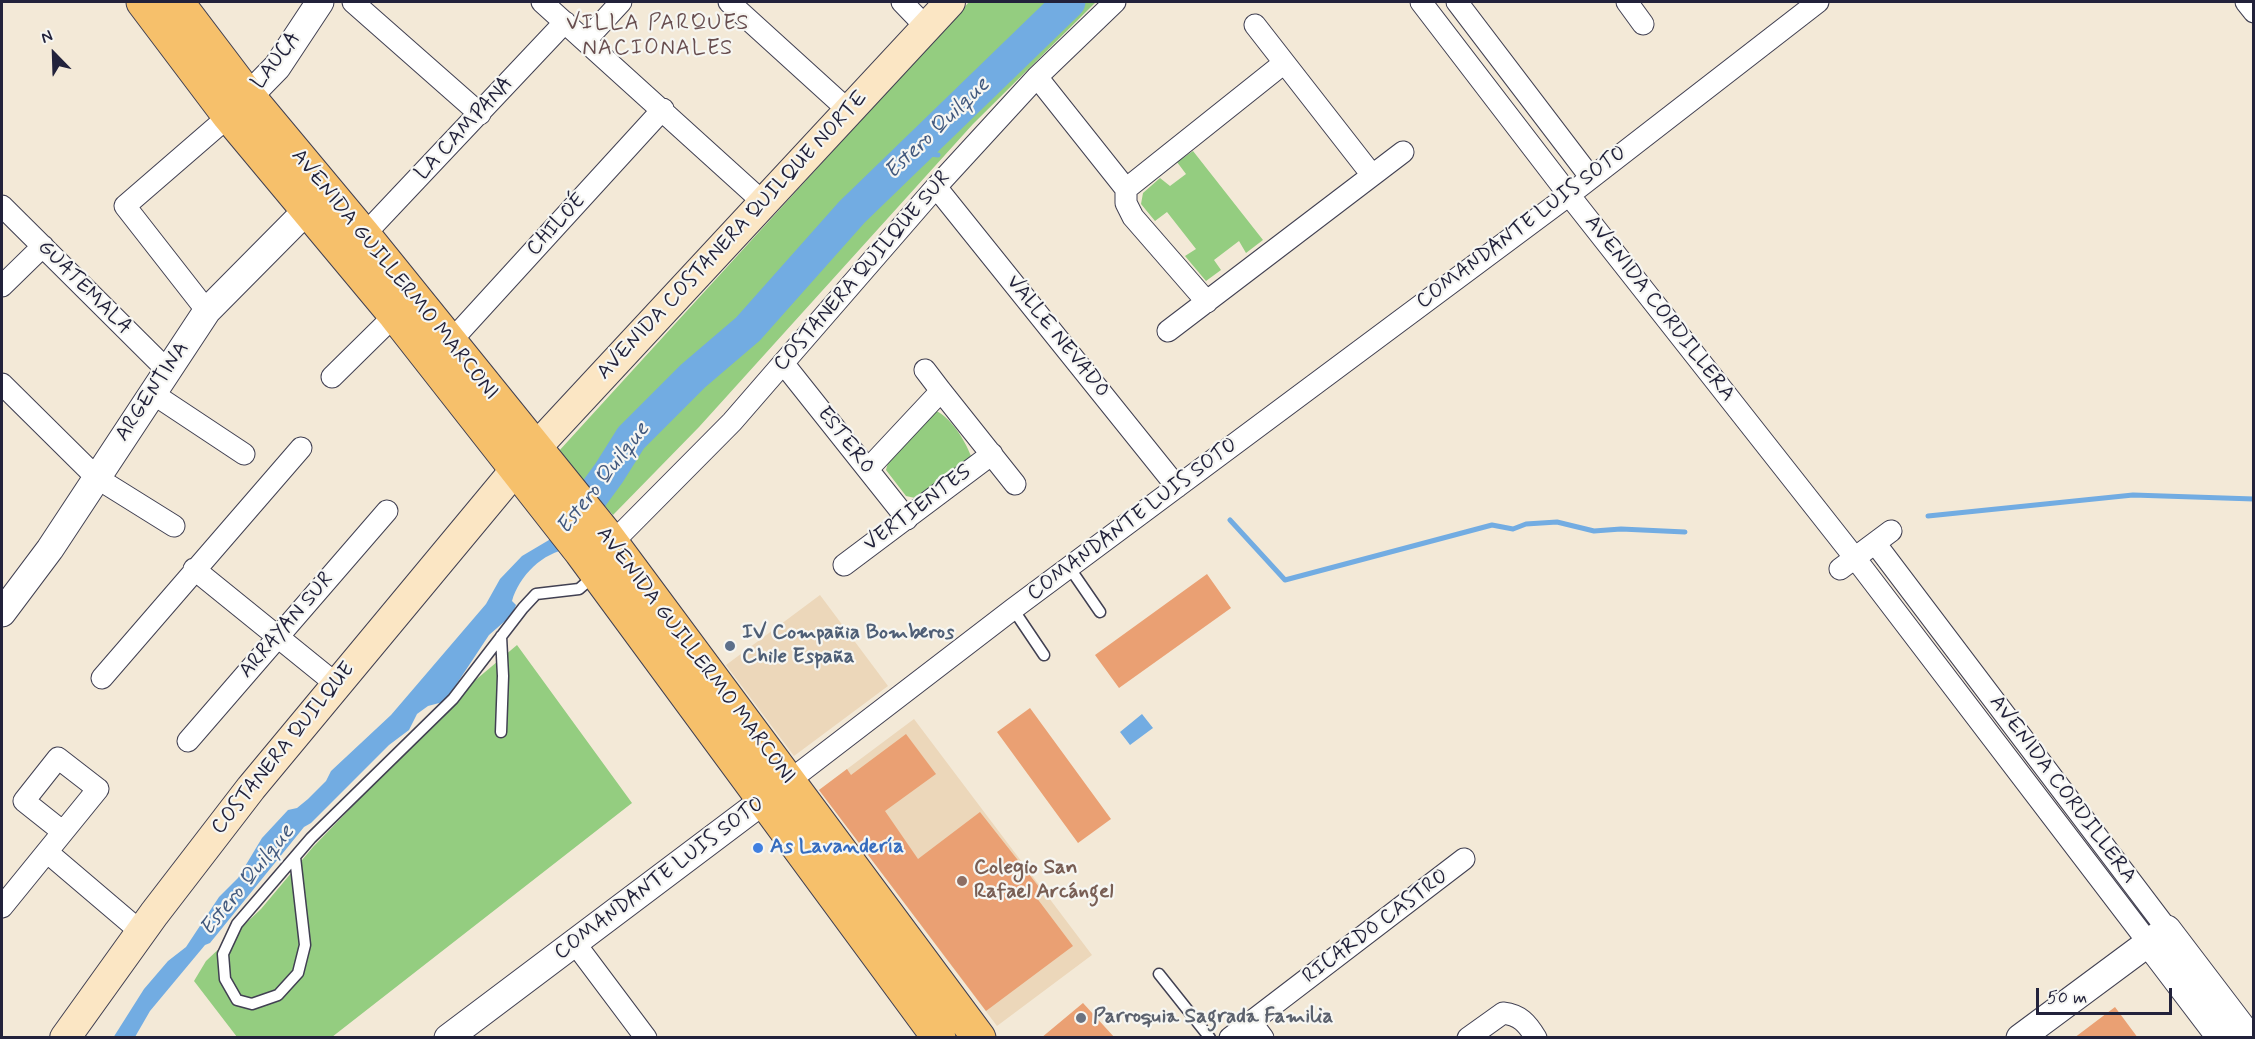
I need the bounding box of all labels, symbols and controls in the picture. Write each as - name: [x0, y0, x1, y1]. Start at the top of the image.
- district label: VILLA PARQUES NACIONALES: [567, 11, 749, 62]
- north arrow: [24, 24, 84, 84]
- text: N: [38, 25, 56, 49]
- street label: LAUCA: [247, 27, 307, 95]
- street label: LA CAMPANA: [411, 72, 519, 186]
- water label: Estero Quilque: [880, 73, 996, 185]
- street label: AVENIDA COSTANERA QUILQUE NORTE: [592, 86, 874, 386]
- street label: COMANDANTE LUIS SOTO: [1412, 141, 1632, 315]
- street label: AVENIDA GUILLERMO MARCONI: [285, 144, 503, 406]
- street label: COSTANERA QUILQUE SUR: [769, 167, 957, 377]
- street label: CHILOÉ: [522, 188, 592, 262]
- street label: AVENIDA CORDILLERA: [1578, 211, 1740, 407]
- street label: GUATEMALA: [31, 235, 137, 341]
- street label: VALLE NEVADO: [1000, 271, 1114, 403]
- street label: ARGENTINA: [111, 338, 195, 446]
- street label: ESTERO: [811, 402, 879, 480]
- water label: Estero Quilque: [552, 418, 656, 540]
- street label: COMANDANTE LUIS SOTO: [1023, 433, 1243, 607]
- street label: VERTIENTES: [859, 460, 977, 558]
- street label: AVENIDA GUILLERMO MARCONI: [590, 522, 800, 790]
- street label: ARRAYAN SUR: [234, 568, 340, 684]
- place label: IV Compañia Bomberos Chile España: [742, 621, 954, 671]
- marker: IV Compañia Bomberos Chile España: [723, 639, 737, 653]
- street label: COSTANERA QUILQUE: [207, 658, 361, 840]
- street label: AVENIDA CORDILLERA: [1983, 691, 2141, 889]
- street label: COMANDANTE LUIS SOTO: [550, 792, 770, 966]
- water label: Estero Quilque: [195, 820, 301, 942]
- place label: As Lavandería: [770, 835, 904, 861]
- marker: As Lavandería: [751, 841, 765, 855]
- place label: Colegio San Rafael Arcángel: [974, 856, 1113, 906]
- street label: RICARDO CASTRO: [1298, 864, 1454, 990]
- marker: Colegio San Rafael Arcángel: [955, 874, 969, 888]
- scale bar: [2039, 976, 2176, 1014]
- text: 50 m: [2047, 986, 2087, 1010]
- place label: Parroquia Sagrada Familia: [1093, 1005, 1333, 1031]
- marker: Parroquia Sagrada Familia: [1074, 1011, 1088, 1025]

